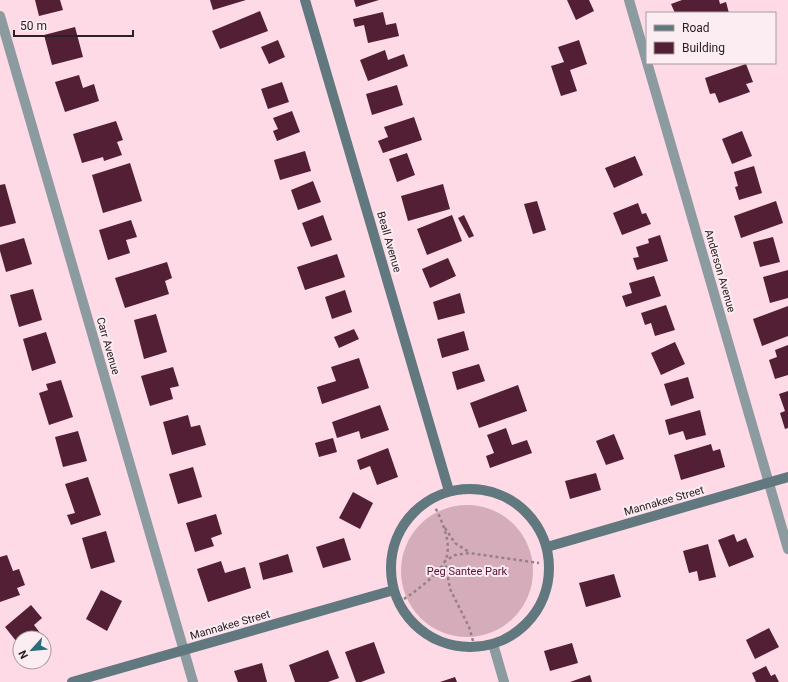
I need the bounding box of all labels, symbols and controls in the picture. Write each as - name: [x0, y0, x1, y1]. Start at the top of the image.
- scale bar: [14, 12, 133, 38]
- legend: [646, 12, 776, 64]
- text: 50 m: [20, 19, 47, 33]
- text: Road: [682, 21, 710, 35]
- text: Building: [682, 41, 725, 55]
- street label: Beall Avenue: [374, 210, 404, 274]
- street label: Anderson Avenue: [702, 228, 738, 314]
- street label: Carr Avenue: [94, 316, 122, 376]
- street label: Mannakee Street: [623, 483, 706, 519]
- park label: Peg Santee Park: [427, 565, 508, 578]
- street label: Mannakee Street: [189, 607, 272, 643]
- north arrow: [12, 630, 52, 670]
- text: N: [16, 648, 31, 661]

